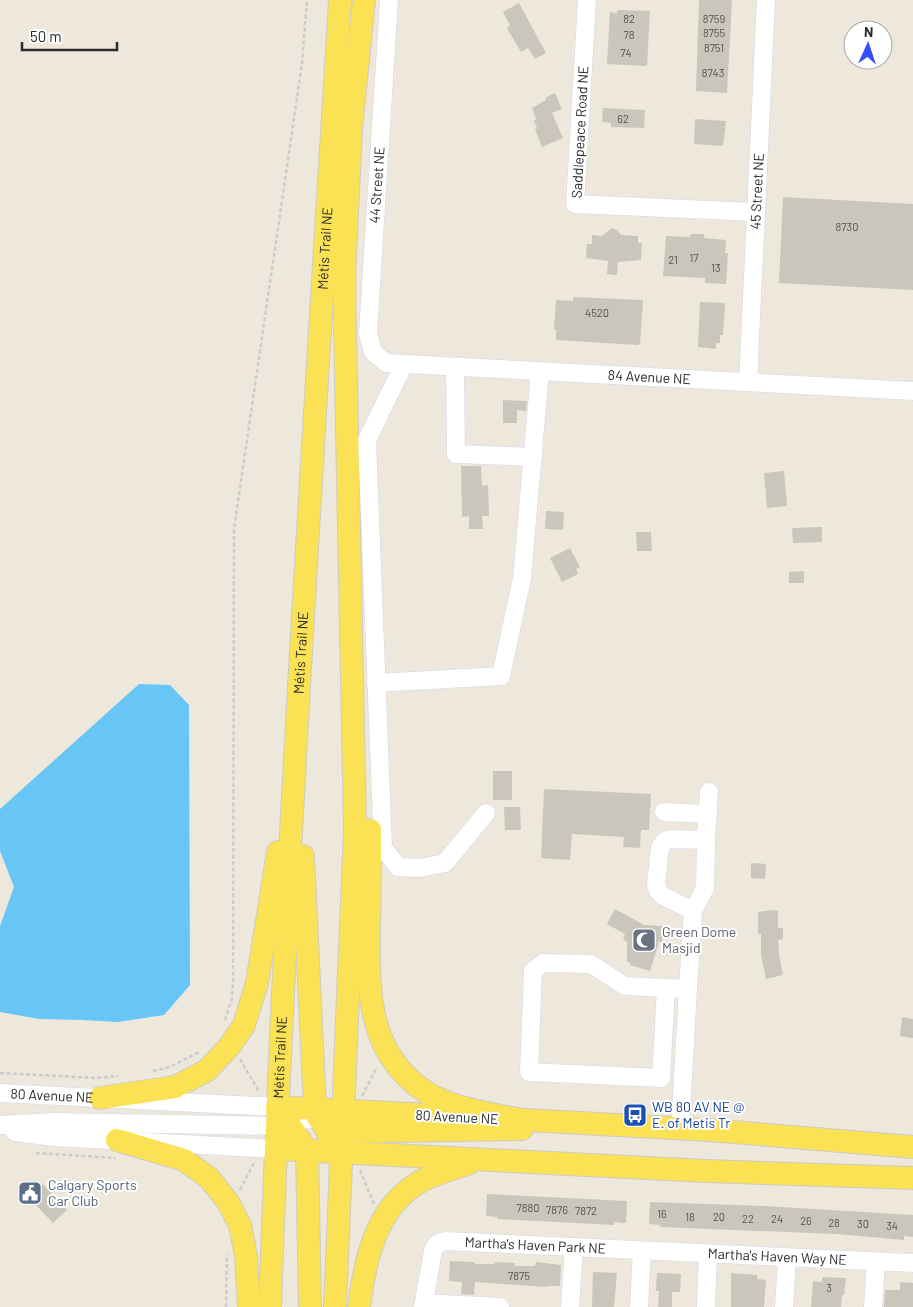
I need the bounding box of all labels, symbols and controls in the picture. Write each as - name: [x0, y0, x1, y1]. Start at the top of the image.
- house number: 82: [623, 12, 635, 25]
- house number: 8759: [703, 12, 725, 25]
- scale bar: [22, 20, 118, 52]
- north arrow: [843, 20, 893, 70]
- text: N: [864, 23, 874, 40]
- house number: 8755: [703, 26, 725, 39]
- text: 50 m: [30, 27, 62, 45]
- house number: 78: [624, 28, 635, 41]
- house number: 8751: [704, 41, 724, 54]
- house number: 74: [620, 46, 632, 59]
- street label: Saddlepeace Road NE: [568, 65, 591, 199]
- house number: 8743: [702, 66, 724, 79]
- house number: 62: [617, 112, 629, 125]
- street label: 44 Street NE: [365, 146, 388, 224]
- street label: 45 Street NE: [746, 153, 767, 230]
- street label: Métis Trail NE: [313, 207, 335, 290]
- house number: 8730: [836, 220, 858, 233]
- house number: 17: [689, 251, 699, 264]
- house number: 21: [668, 253, 678, 266]
- house number: 13: [711, 261, 721, 274]
- house number: 4520: [585, 306, 609, 319]
- street label: 84 Avenue NE: [607, 366, 691, 387]
- street label: Métis Trail NE: [290, 611, 311, 694]
- place label: Green Dome Masjid: [662, 923, 736, 956]
- mosque icon: Green Dome Masjid: [631, 927, 657, 953]
- street label: Métis Trail NE: [269, 1016, 290, 1099]
- street label: 80 Avenue NE: [10, 1085, 94, 1106]
- place label: WB 80 AV NE @ E. of Metis Tr: [652, 1098, 745, 1131]
- bus stop icon: WB 80 AV NE @ E. of Metis Tr: [622, 1102, 648, 1128]
- street label: 80 Avenue NE: [415, 1106, 499, 1127]
- place label: Calgary Sports Car Club: [48, 1176, 137, 1209]
- public building icon: Calgary Sports Car Club: [17, 1180, 43, 1206]
- house number: 7880: [517, 1201, 539, 1214]
- house number: 7876: [546, 1203, 568, 1216]
- house number: 7872: [575, 1204, 597, 1217]
- house number: 16: [657, 1207, 667, 1220]
- house number: 18: [685, 1210, 695, 1223]
- house number: 20: [713, 1210, 725, 1223]
- house number: 22: [742, 1212, 754, 1225]
- house number: 24: [771, 1212, 783, 1225]
- house number: 26: [800, 1214, 812, 1227]
- house number: 28: [828, 1216, 840, 1229]
- house number: 30: [857, 1217, 869, 1230]
- house number: 34: [886, 1219, 898, 1232]
- street label: Martha's Haven Park NE: [464, 1233, 607, 1257]
- street label: Martha's Haven Way NE: [707, 1244, 847, 1268]
- house number: 7875: [508, 1269, 530, 1282]
- house number: 3: [826, 1281, 832, 1294]

